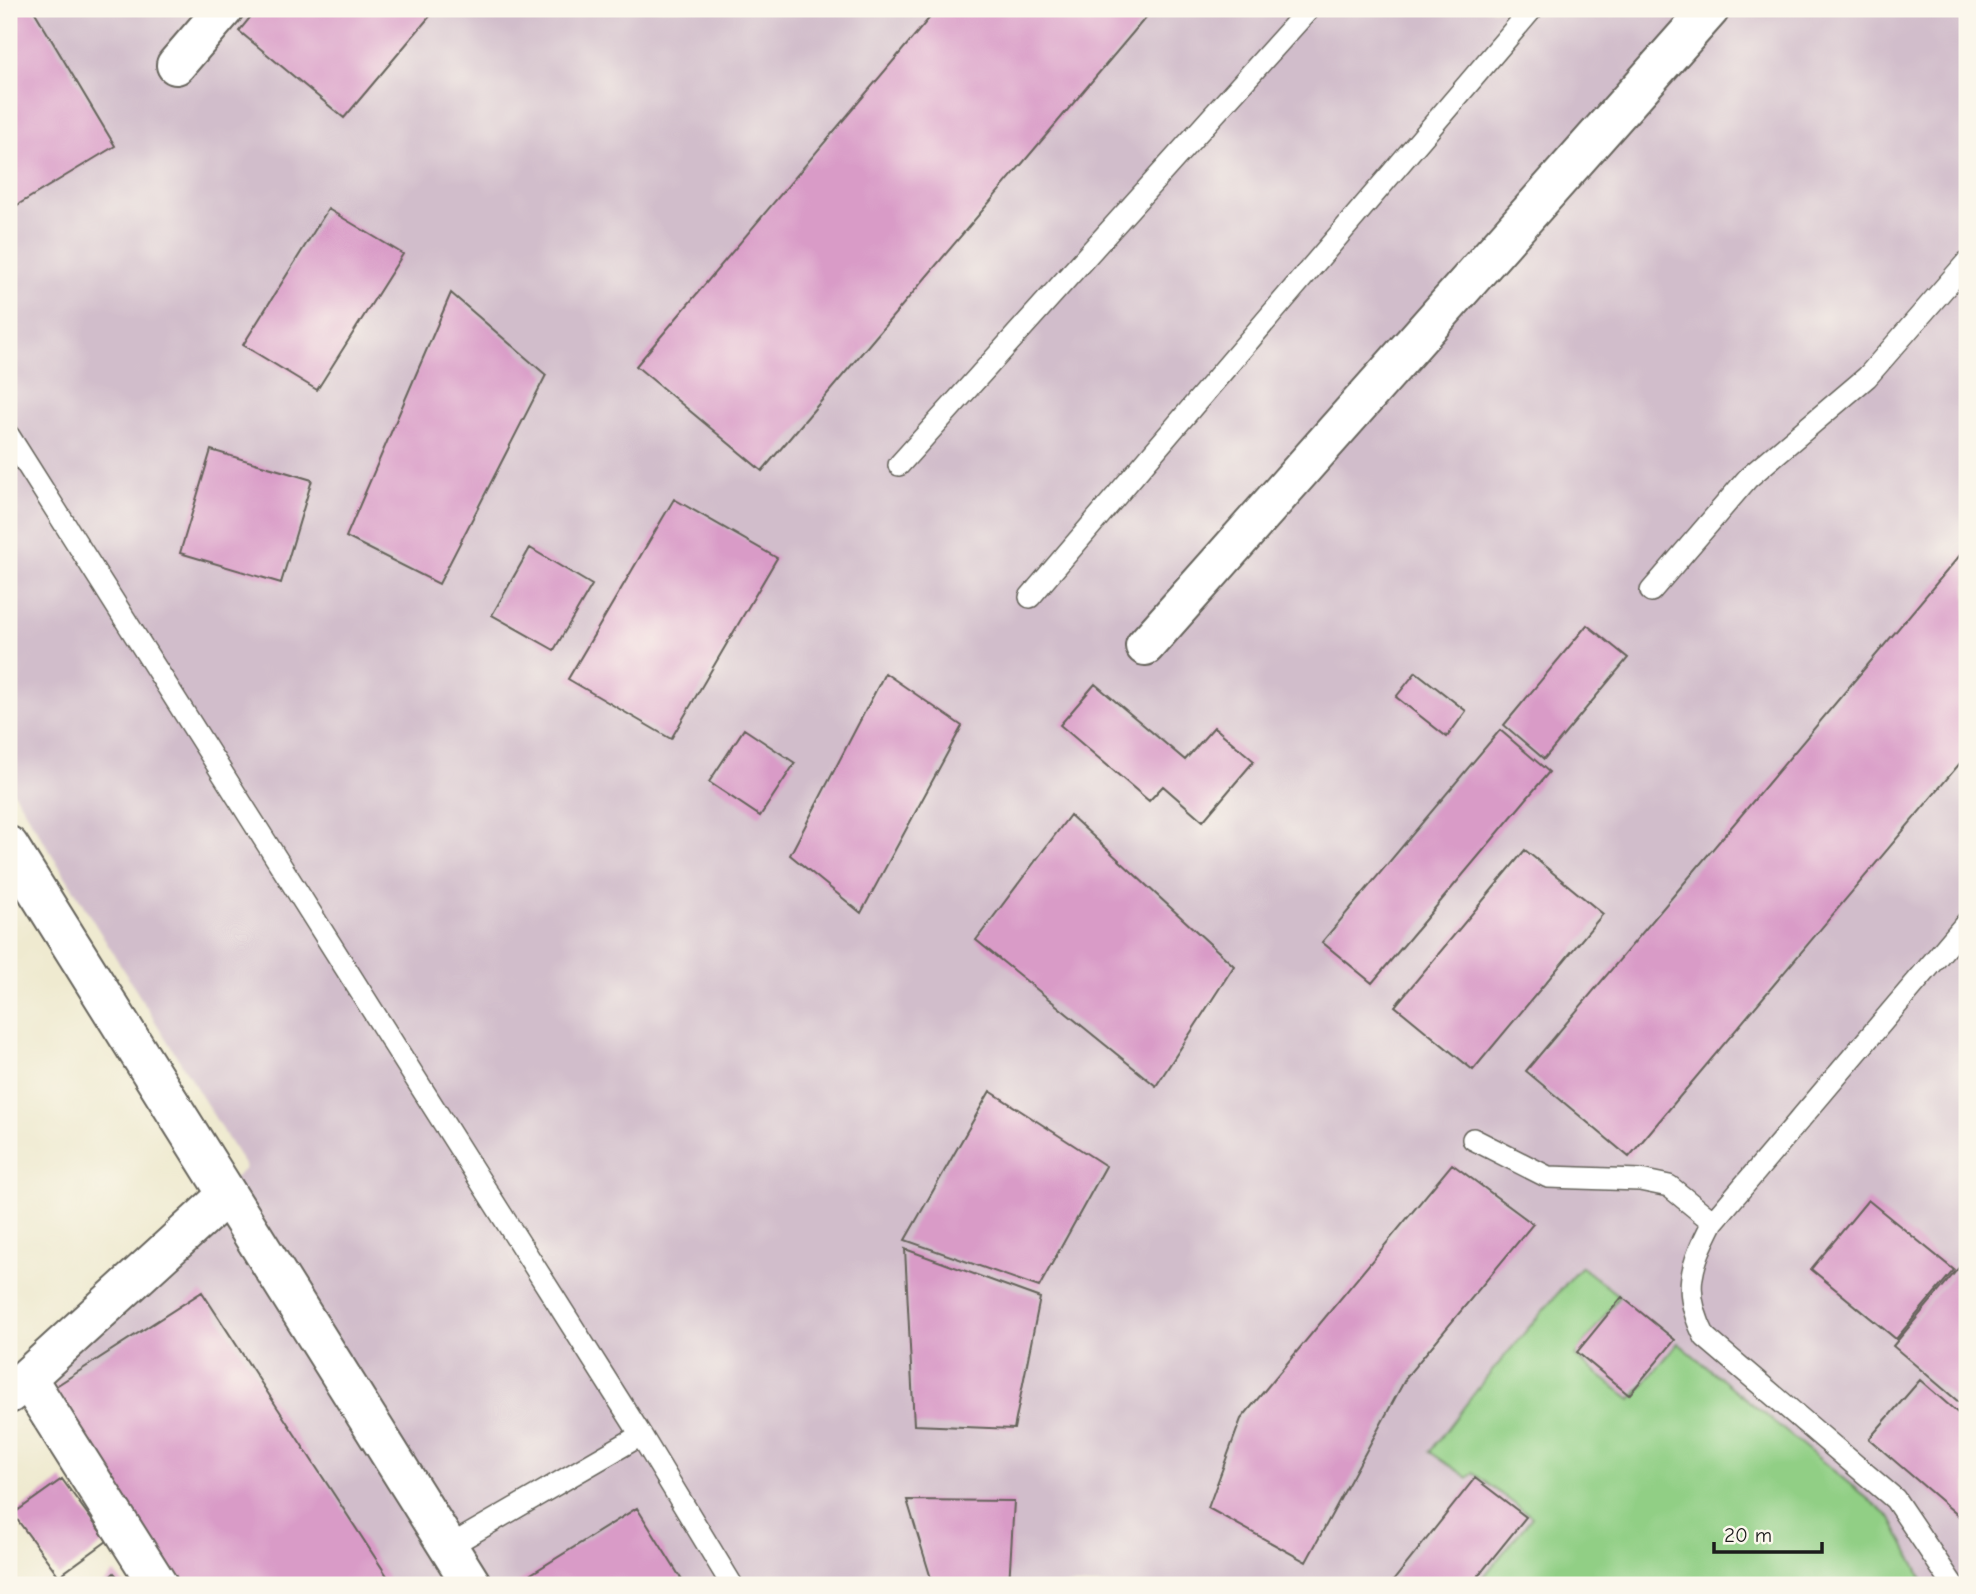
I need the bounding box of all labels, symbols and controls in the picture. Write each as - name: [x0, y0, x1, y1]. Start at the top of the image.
- scale bar: [1714, 1510, 1822, 1554]
- text: 20 m: [1724, 1523, 1772, 1547]

